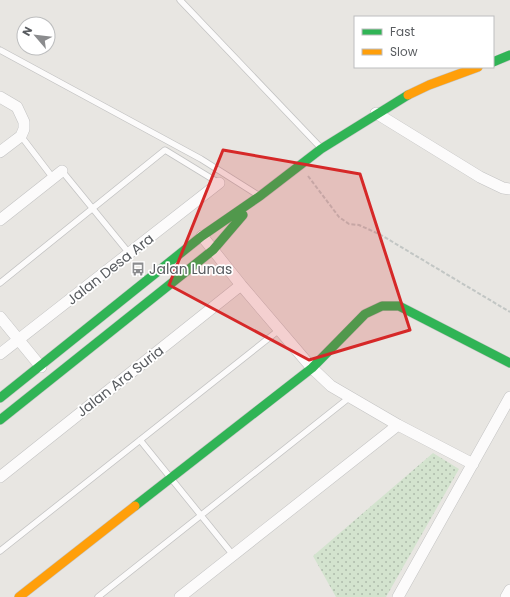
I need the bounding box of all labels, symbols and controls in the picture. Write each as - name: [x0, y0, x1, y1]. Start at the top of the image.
- north arrow: [16, 16, 56, 56]
- legend: [354, 16, 494, 68]
- text: Fast: [390, 23, 415, 40]
- text: N: [18, 24, 36, 39]
- text: Slow: [390, 43, 418, 60]
- street label: Jalan Desa Ara: [62, 229, 158, 309]
- place label: Jalan Lunas: [149, 259, 232, 279]
- bus stop icon: Jalan Lunas: [130, 261, 146, 277]
- street label: Jalan Ara Suria: [72, 341, 168, 421]

